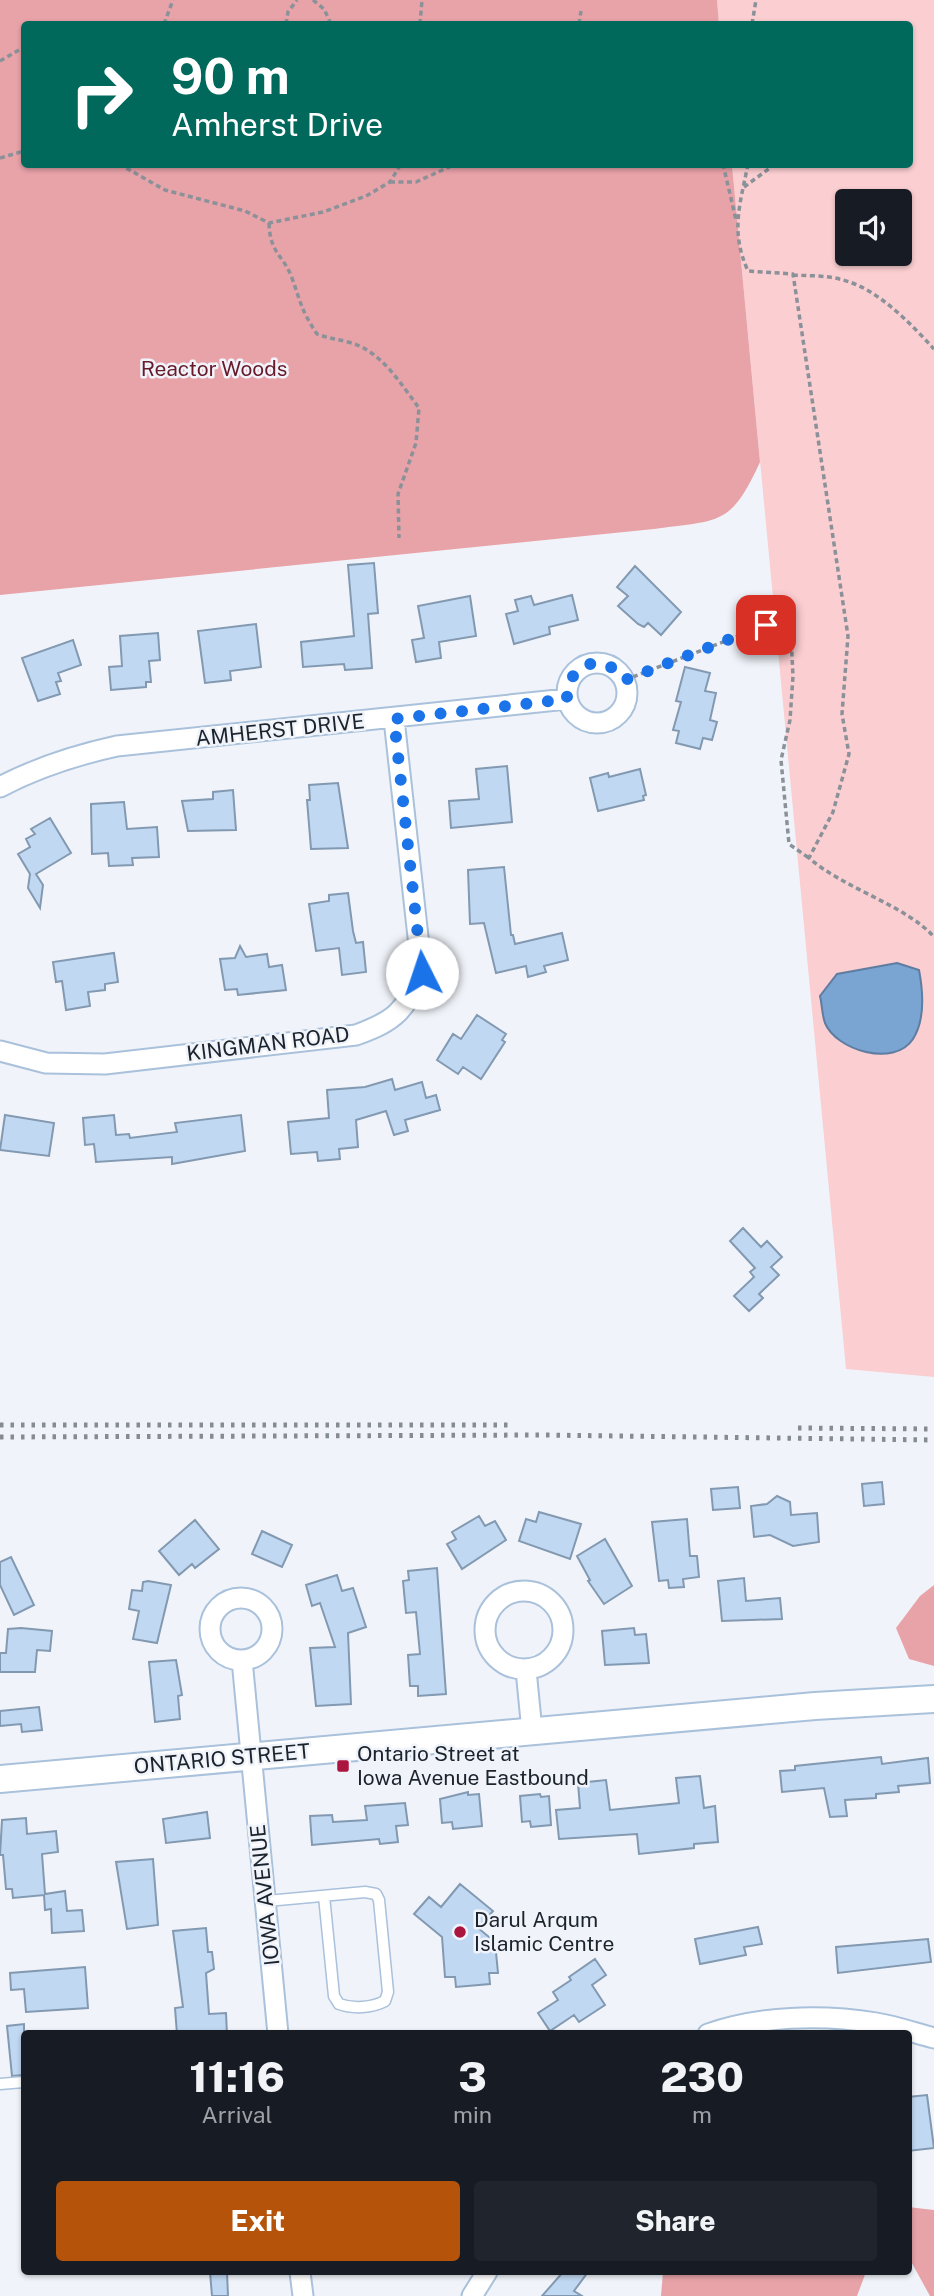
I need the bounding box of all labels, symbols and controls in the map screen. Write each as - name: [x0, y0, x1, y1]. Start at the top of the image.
- text: 90 m: [171, 47, 290, 105]
- icon: right: [56, 49, 147, 140]
- text: Amherst Drive: [171, 106, 383, 143]
- map controls: [835, 189, 912, 266]
- button: sound: [835, 189, 912, 266]
- park label: Reactor Woods: [141, 356, 287, 381]
- pin: [736, 595, 796, 655]
- icon: arrive: [747, 606, 785, 644]
- street label: AMHERST DRIVE: [194, 708, 366, 751]
- position arrow: [385, 936, 459, 1010]
- street label: KINGMAN ROAD: [185, 1021, 351, 1066]
- street label: ONTARIO STREET: [133, 1738, 311, 1779]
- place label: Ontario Street at Iowa Avenue Eastbound: [357, 1741, 589, 1790]
- marker: Ontario Street at Iowa Avenue Eastbound: [335, 1758, 351, 1774]
- street label: IOWA AVENUE: [245, 1823, 284, 1967]
- place label: Darul Arqum Islamic Centre: [474, 1907, 614, 1956]
- marker: Darul Arqum Islamic Centre: [452, 1924, 468, 1940]
- text: 11:16: [189, 2052, 285, 2101]
- text: 3: [458, 2052, 487, 2101]
- text: 230: [660, 2052, 744, 2101]
- text: Arrival: [202, 2101, 273, 2128]
- text: min: [453, 2101, 492, 2128]
- text: m: [692, 2101, 712, 2128]
- button: Exit: [56, 2181, 460, 2261]
- button: Share: [474, 2181, 877, 2261]

